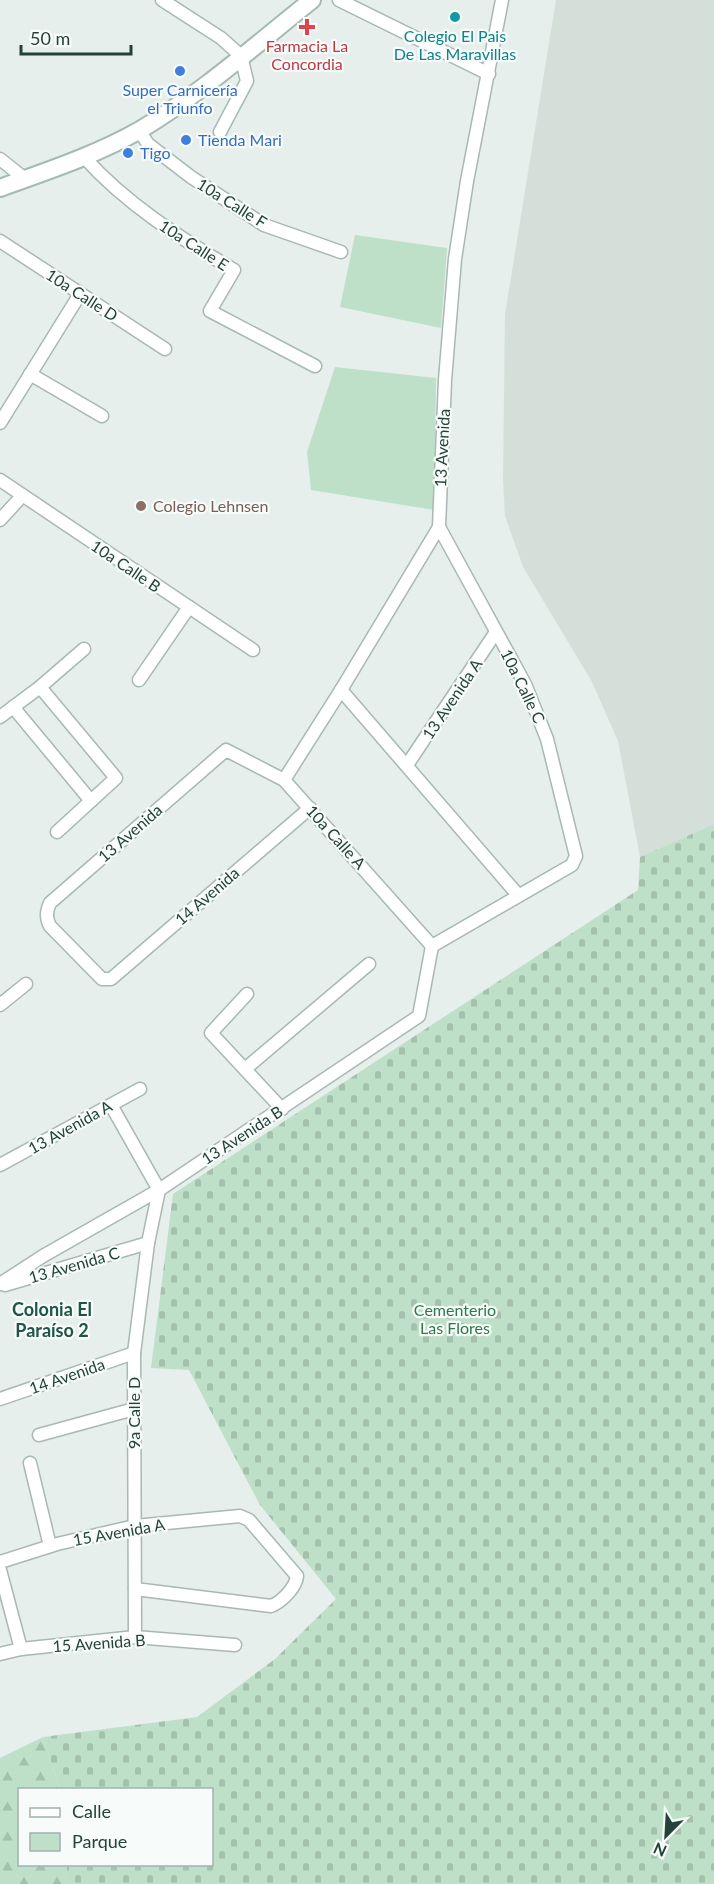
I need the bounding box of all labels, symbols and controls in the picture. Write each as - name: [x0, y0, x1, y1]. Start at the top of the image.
- marker: Colegio El Pais De Las Maravillas: [448, 10, 462, 24]
- scale bar: [21, 18, 130, 56]
- marker: Farmacia La Concordia: [300, 20, 314, 34]
- place label: Colegio El Pais De Las Maravillas: [394, 26, 516, 63]
- text: 50 m: [30, 27, 70, 49]
- place label: Farmacia La Concordia: [266, 36, 348, 73]
- marker: Super Carnicería el Triunfo: [173, 64, 187, 78]
- place label: Super Carnicería el Triunfo: [122, 80, 238, 117]
- place label: Tienda Mari: [198, 130, 282, 149]
- marker: Tienda Mari: [179, 133, 193, 147]
- place label: Tigo: [140, 143, 171, 162]
- marker: Tigo: [121, 146, 135, 160]
- street label: 10a Calle F: [194, 174, 271, 231]
- street label: 10a Calle E: [156, 215, 232, 274]
- street label: 10a Calle D: [43, 264, 122, 325]
- street label: 13 Avenida: [430, 408, 453, 488]
- place label: Colegio Lehnsen: [153, 496, 268, 515]
- marker: Colegio Lehnsen: [134, 499, 148, 513]
- street label: 10a Calle B: [88, 535, 165, 596]
- street label: 10a Calle C: [497, 646, 550, 726]
- street label: 13 Avenida A: [418, 655, 486, 743]
- street label: 13 Avenida: [94, 800, 166, 866]
- street label: 10a Calle A: [303, 801, 370, 873]
- street label: 14 Avenida: [171, 863, 243, 929]
- street label: 13 Avenida A: [25, 1096, 115, 1157]
- street label: 13 Avenida B: [198, 1101, 286, 1168]
- street label: 13 Avenida C: [26, 1242, 122, 1287]
- district label: Colonia El Paraíso 2: [12, 1298, 92, 1341]
- park label: Cementerio Las Flores: [414, 1300, 496, 1337]
- street label: 14 Avenida: [27, 1354, 107, 1397]
- street label: 9a Calle D: [124, 1377, 143, 1449]
- street label: 15 Avenida A: [72, 1514, 166, 1549]
- street label: 15 Avenida B: [52, 1630, 146, 1655]
- legend: [18, 1788, 213, 1866]
- text: Calle: [72, 1800, 111, 1822]
- north arrow: [636, 1806, 696, 1866]
- text: Parque: [72, 1830, 127, 1852]
- text: N: [650, 1839, 669, 1861]

